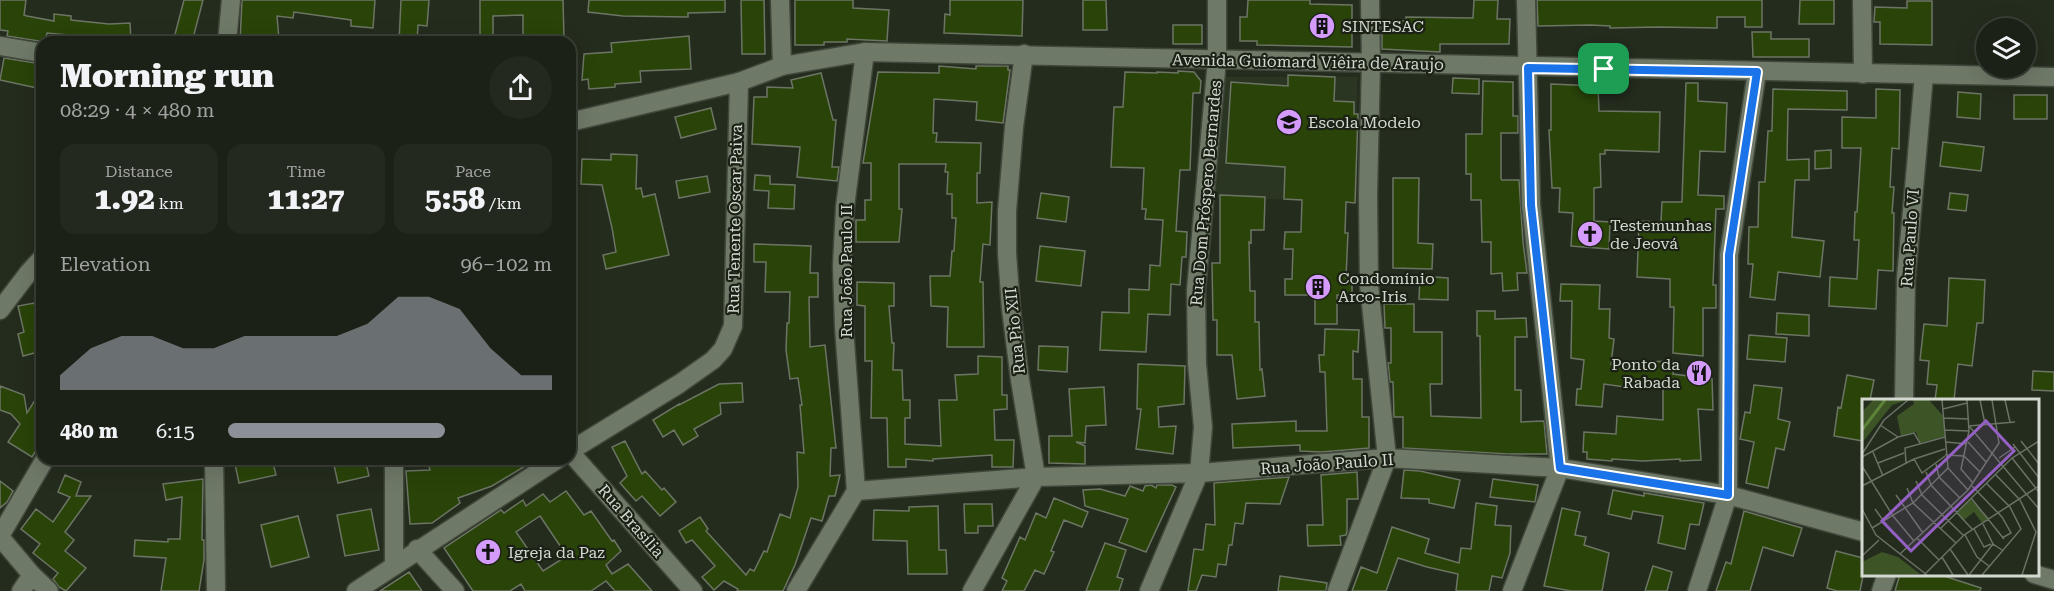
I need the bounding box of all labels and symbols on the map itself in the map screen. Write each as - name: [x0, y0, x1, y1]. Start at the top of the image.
- building icon: SINTESAC: [1307, 11, 1337, 41]
- place label: SINTESAC: [1342, 17, 1424, 36]
- pin: [1578, 43, 1629, 94]
- street label: Avenida Guiomard Viêira de Araujo: [1172, 50, 1444, 74]
- street label: Rua Dom Próspero Bernardes: [1187, 79, 1225, 307]
- school or university icon: Escola Modelo: [1274, 107, 1304, 137]
- place label: Escola Modelo: [1308, 113, 1421, 132]
- street label: Rua Tenente Oscar Paiva: [724, 124, 746, 314]
- street label: Rua Paulo VI: [1897, 188, 1923, 288]
- street label: Rua João Paulo II: [837, 204, 856, 338]
- place label: Testemunhas de Jeová: [1610, 216, 1712, 253]
- church icon: Testemunhas de Jeová: [1575, 219, 1605, 249]
- place label: Condomínio Arco-Iris: [1338, 269, 1435, 306]
- building icon: Condomínio Arco-Iris: [1303, 272, 1333, 302]
- street label: Rua Pio XII: [1001, 287, 1029, 375]
- place label: Ponto da Rabada: [1611, 355, 1680, 392]
- restaurant icon: Ponto da Rabada: [1684, 358, 1714, 388]
- inset map: [1862, 399, 2039, 576]
- street label: Rua João Paulo II: [1260, 450, 1394, 478]
- street label: Rua Brasília: [594, 481, 668, 562]
- church icon: Igreja da Paz: [473, 537, 503, 567]
- place label: Igreja da Paz: [508, 543, 605, 562]

